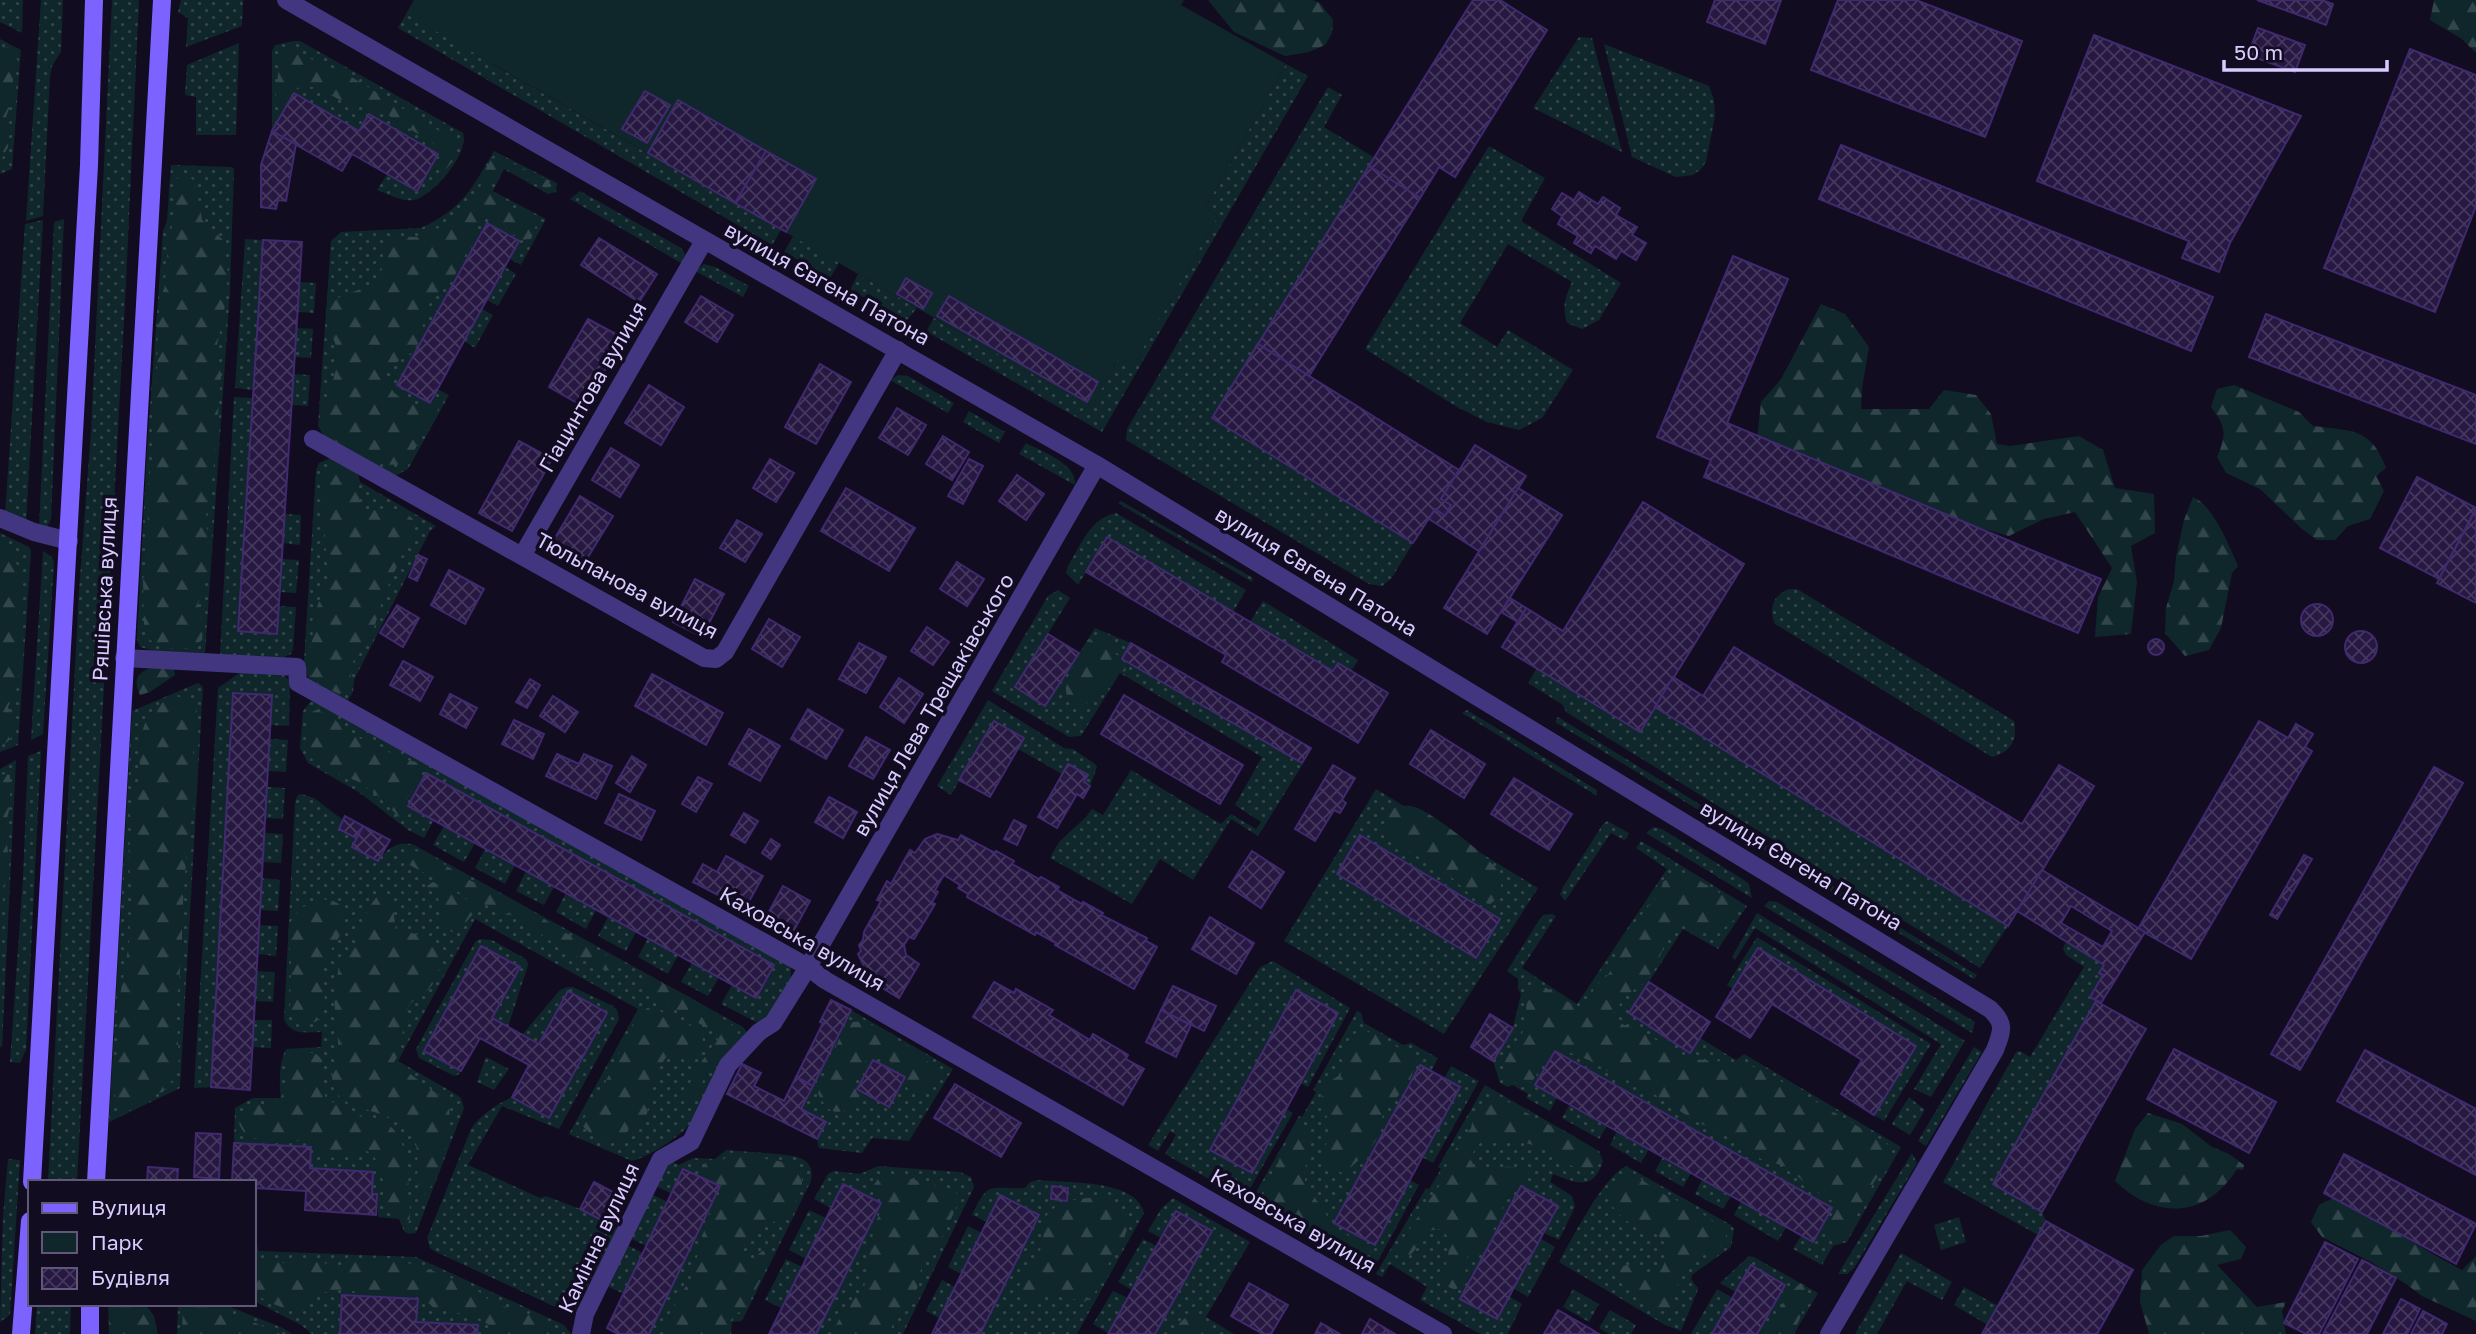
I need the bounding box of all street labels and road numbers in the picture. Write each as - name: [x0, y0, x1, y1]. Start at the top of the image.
- street label: вулиця Євгена Патона: [720, 216, 935, 350]
- street label: Гіацинтова вулиця: [533, 297, 652, 476]
- street label: Ряшівська вулиця: [86, 496, 122, 682]
- street label: вулиця Євгена Патона: [1211, 501, 1422, 642]
- street label: Тюльпанова вулиця: [532, 526, 723, 644]
- street label: вулиця Лева Трещаківського: [847, 569, 1019, 840]
- street label: вулиця Євгена Патона: [1696, 795, 1907, 936]
- street label: Каховська вулиця: [715, 880, 890, 996]
- street label: Камінна вулиця: [552, 1158, 644, 1317]
- street label: Каховська вулиця: [1206, 1162, 1381, 1278]

